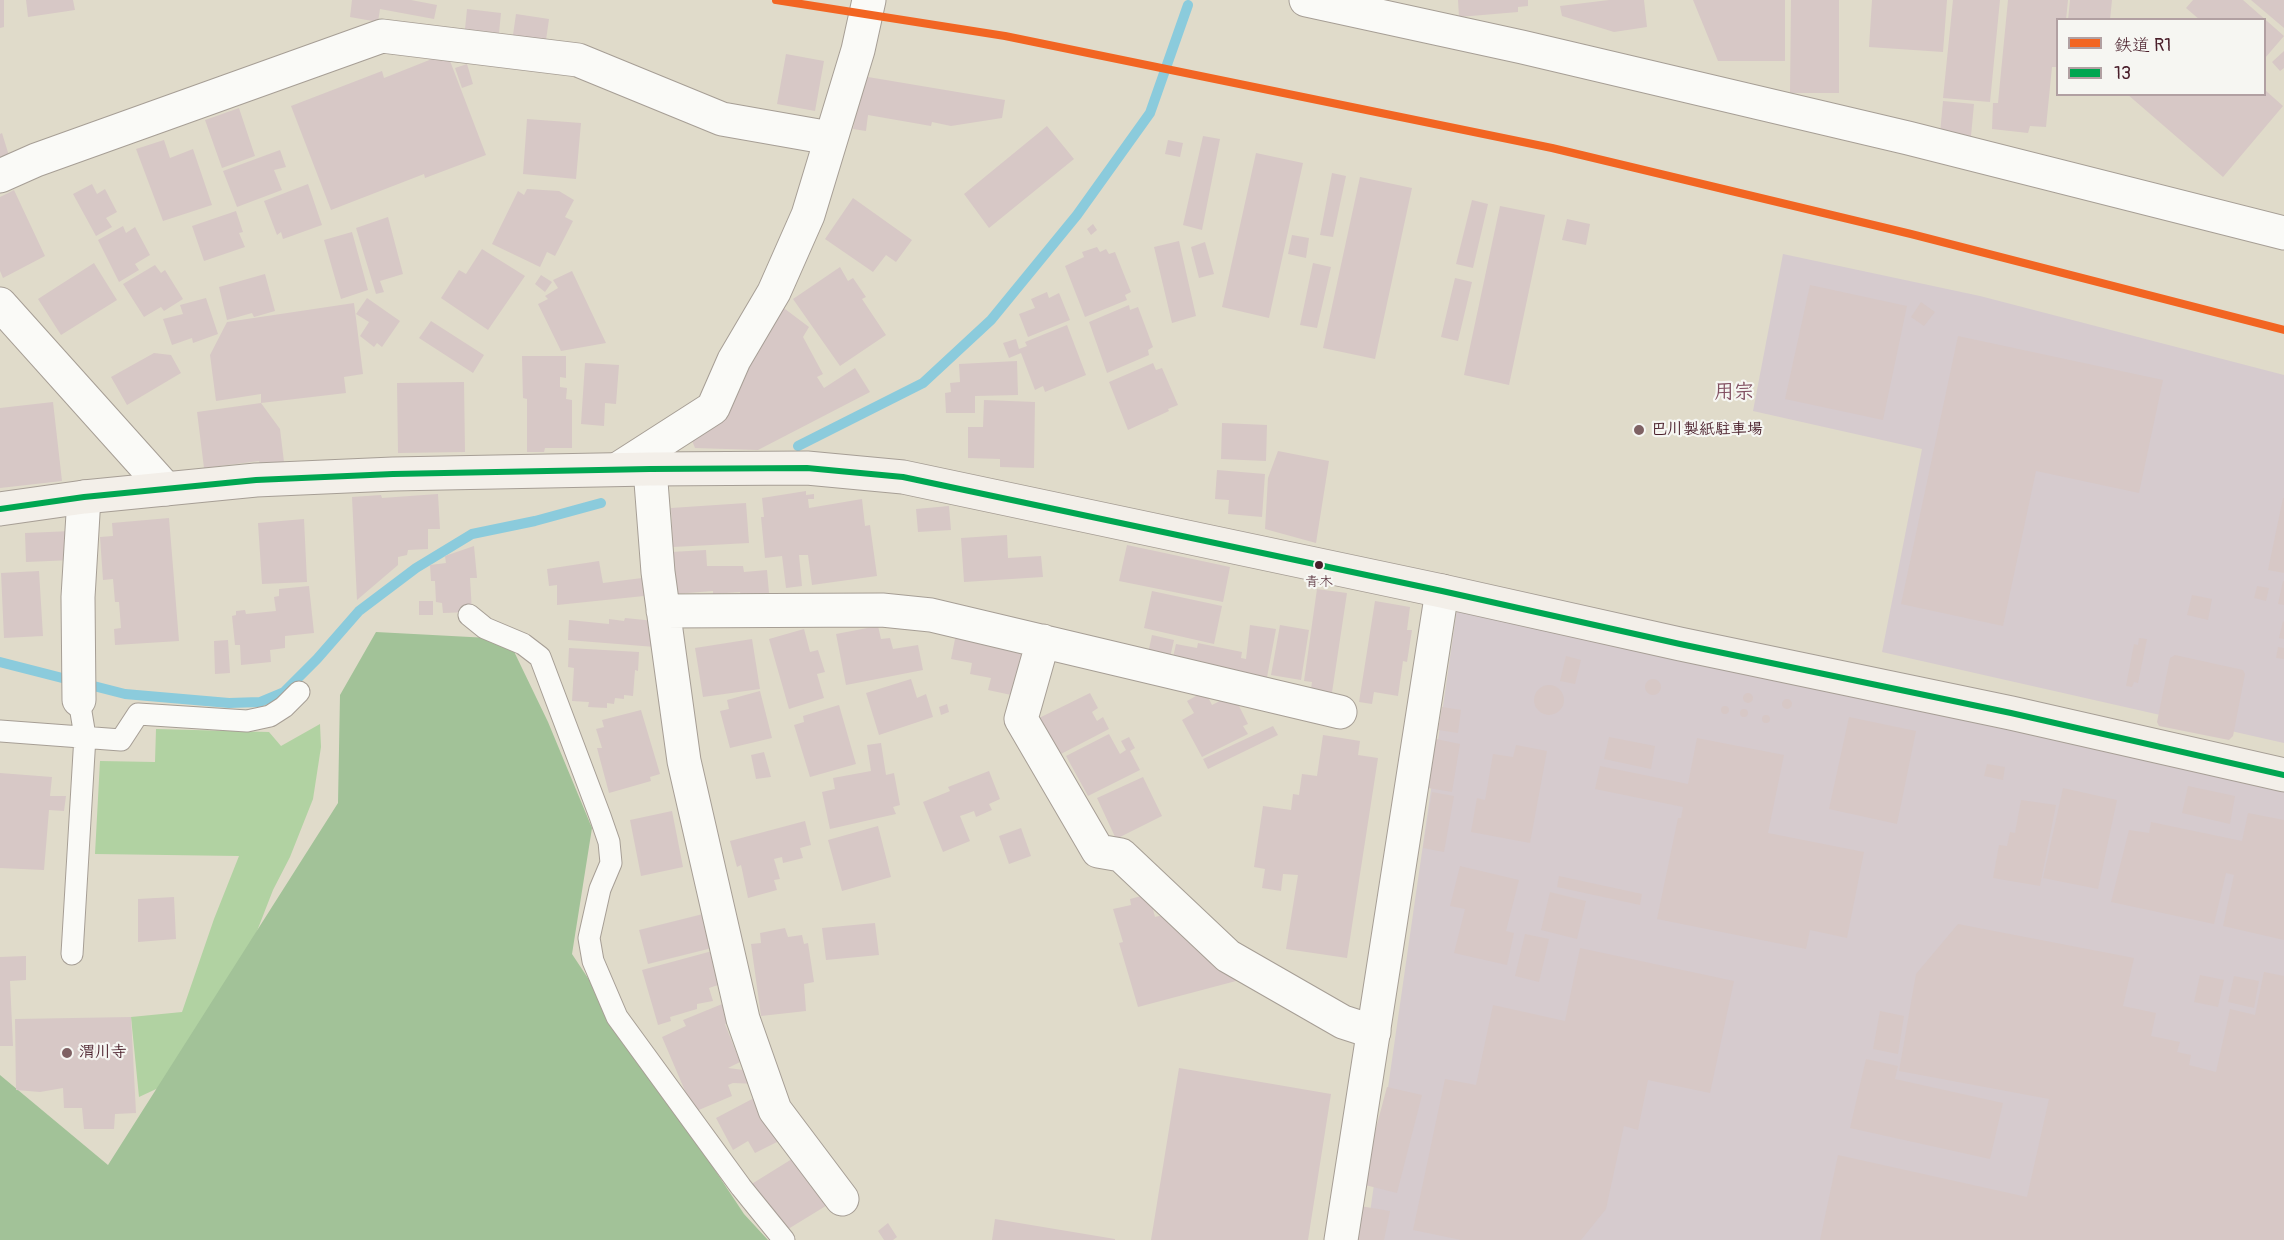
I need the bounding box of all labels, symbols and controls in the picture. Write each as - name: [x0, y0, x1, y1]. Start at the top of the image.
- legend: [2056, 18, 2266, 96]
- text: 鉄道 R1: [2114, 34, 2171, 57]
- text: 13: [2114, 62, 2131, 85]
- district label: 用宗: [1714, 381, 1754, 405]
- place label: 巴川製紙駐車場: [1651, 420, 1763, 440]
- marker: 巴川製紙駐車場: [1632, 423, 1646, 437]
- marker: 青木: [1313, 559, 1325, 571]
- place label: 青木: [1305, 574, 1333, 590]
- place label: 渭川寺: [79, 1043, 127, 1063]
- marker: 渭川寺: [60, 1046, 74, 1060]

